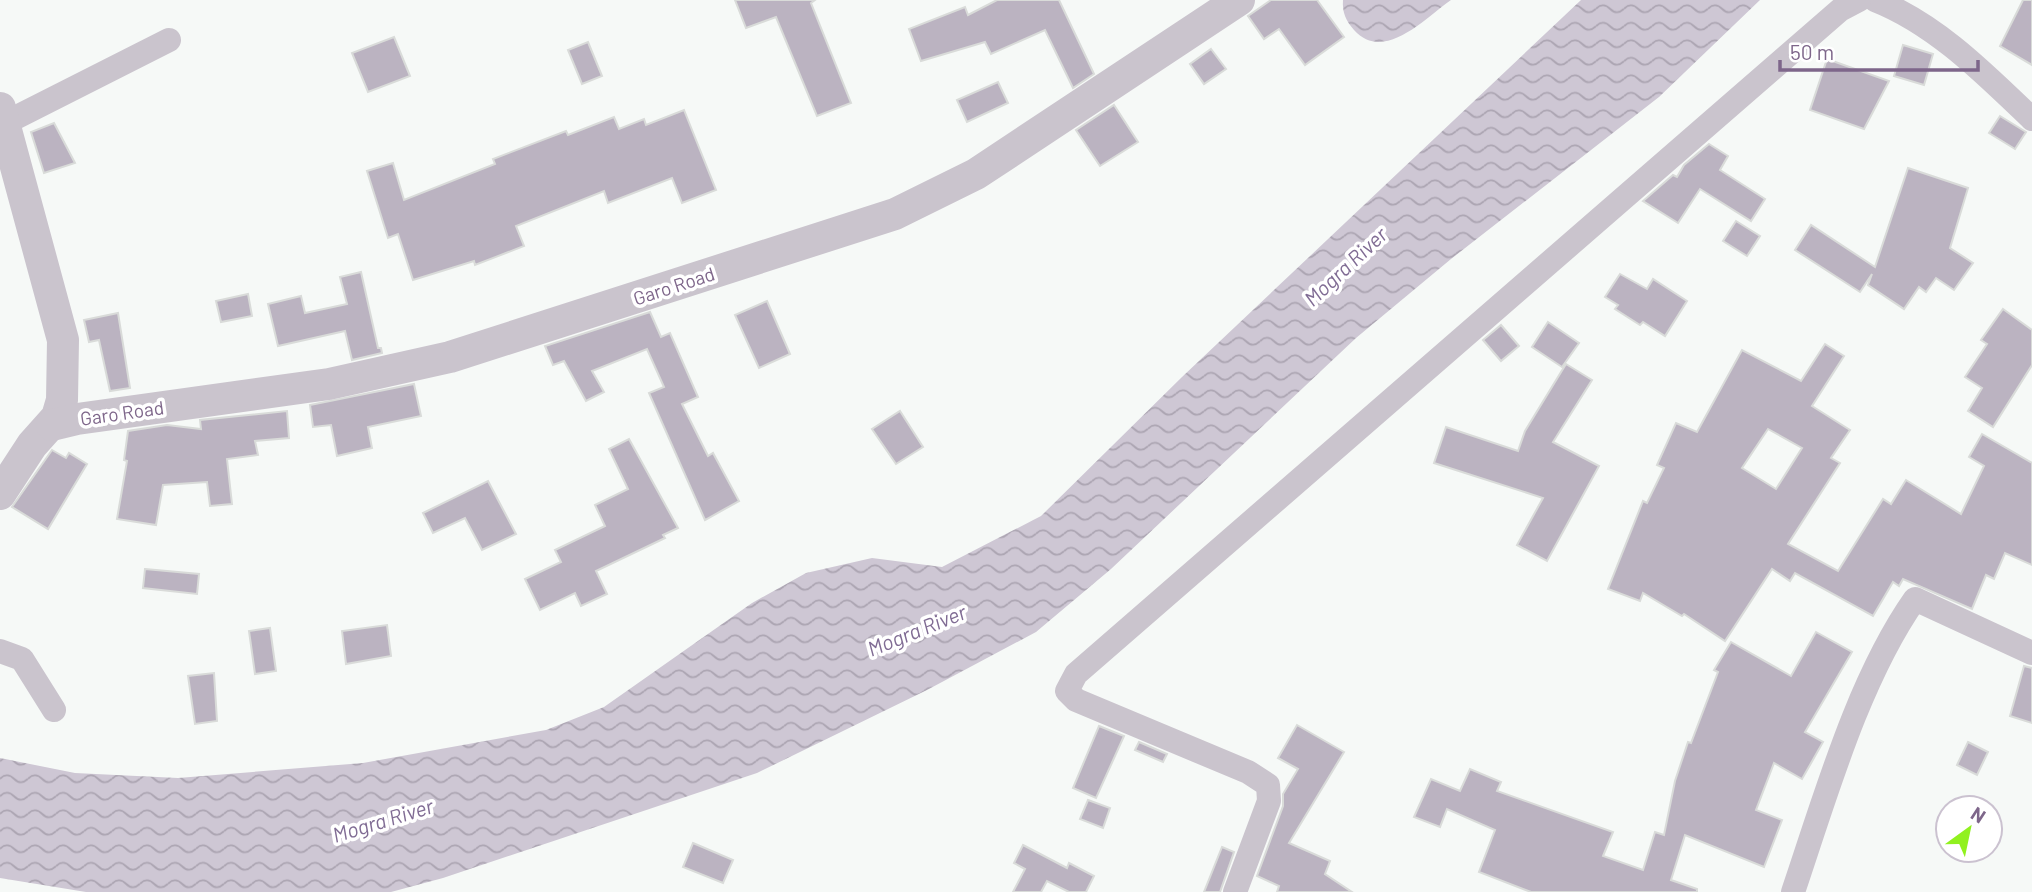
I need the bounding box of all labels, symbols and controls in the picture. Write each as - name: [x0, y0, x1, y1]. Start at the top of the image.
- scale bar: [1780, 28, 1978, 72]
- text: 50 m: [1790, 39, 1834, 64]
- water label: Mogra River: [1298, 221, 1392, 311]
- street label: Garo Road: [630, 262, 717, 309]
- street label: Garo Road: [79, 395, 165, 430]
- water label: Mogra River: [863, 598, 970, 661]
- water label: Mogra River: [329, 792, 437, 847]
- north arrow: [1934, 794, 2004, 864]
- text: N: [1967, 801, 1990, 827]

